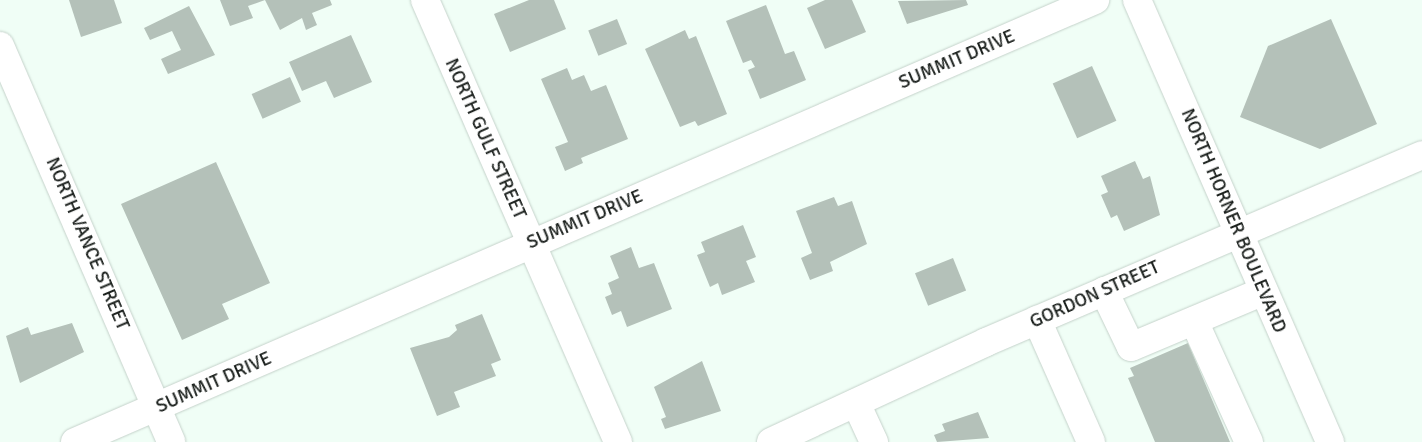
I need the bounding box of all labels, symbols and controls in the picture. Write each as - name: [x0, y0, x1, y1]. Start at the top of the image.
- street label: SUMMIT DRIVE: [895, 25, 1019, 95]
- street label: NORTH GULF STREET: [439, 55, 531, 223]
- street label: NORTH HORNER BOULEVARD: [1175, 106, 1291, 336]
- street label: NORTH VANCE STREET: [40, 154, 134, 334]
- street label: SUMMIT DRIVE: [523, 185, 647, 255]
- street label: GORDON STREET: [1027, 256, 1163, 334]
- street label: SUMMIT DRIVE: [153, 347, 275, 419]

